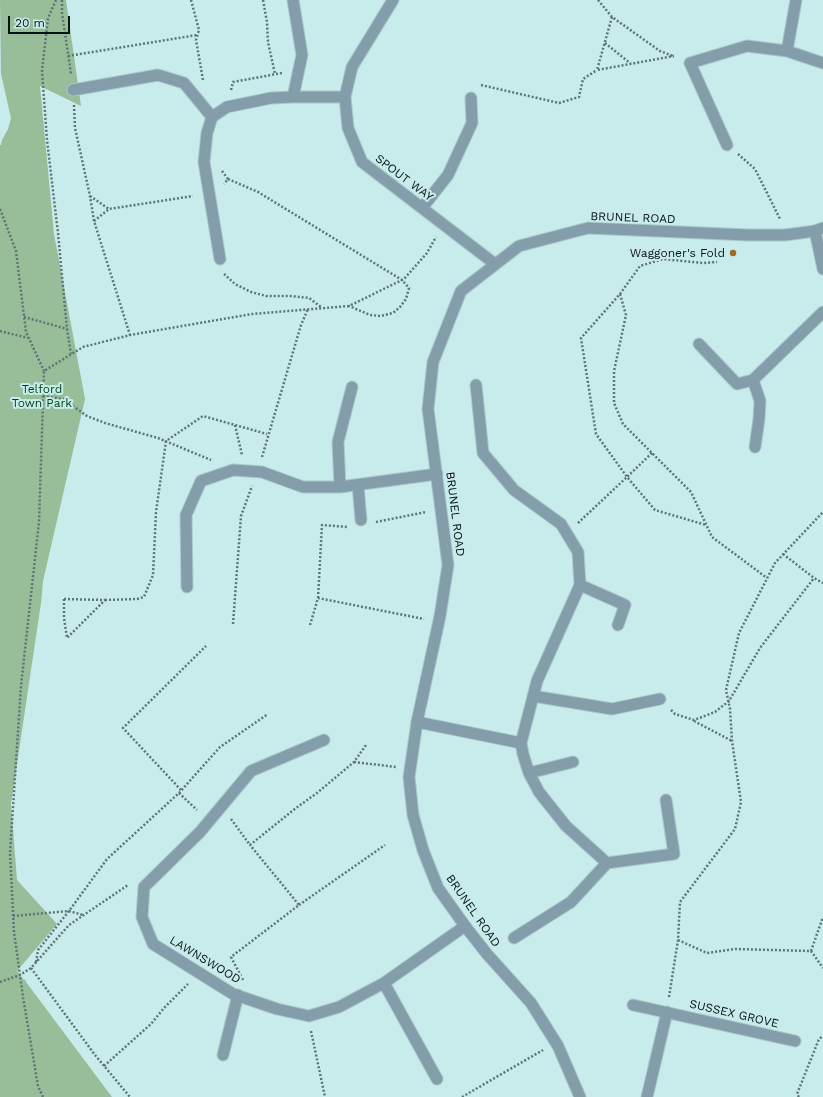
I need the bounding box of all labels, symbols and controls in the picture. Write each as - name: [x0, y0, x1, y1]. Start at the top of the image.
- scale bar: [10, 8, 72, 34]
- text: 20 m: [15, 16, 45, 30]
- street label: SPOUT WAY: [372, 152, 436, 204]
- street label: BRUNEL ROAD: [590, 209, 676, 227]
- place label: Waggoner's Fold: [630, 246, 725, 260]
- marker: Waggoner's Fold: [728, 248, 738, 258]
- park label: Telford Town Park: [12, 382, 72, 410]
- street label: BRUNEL ROAD: [443, 471, 467, 557]
- street label: BRUNEL ROAD: [443, 872, 503, 950]
- street label: LAWNSWOOD: [167, 933, 243, 987]
- street label: SUSSEX GROVE: [688, 997, 780, 1031]

